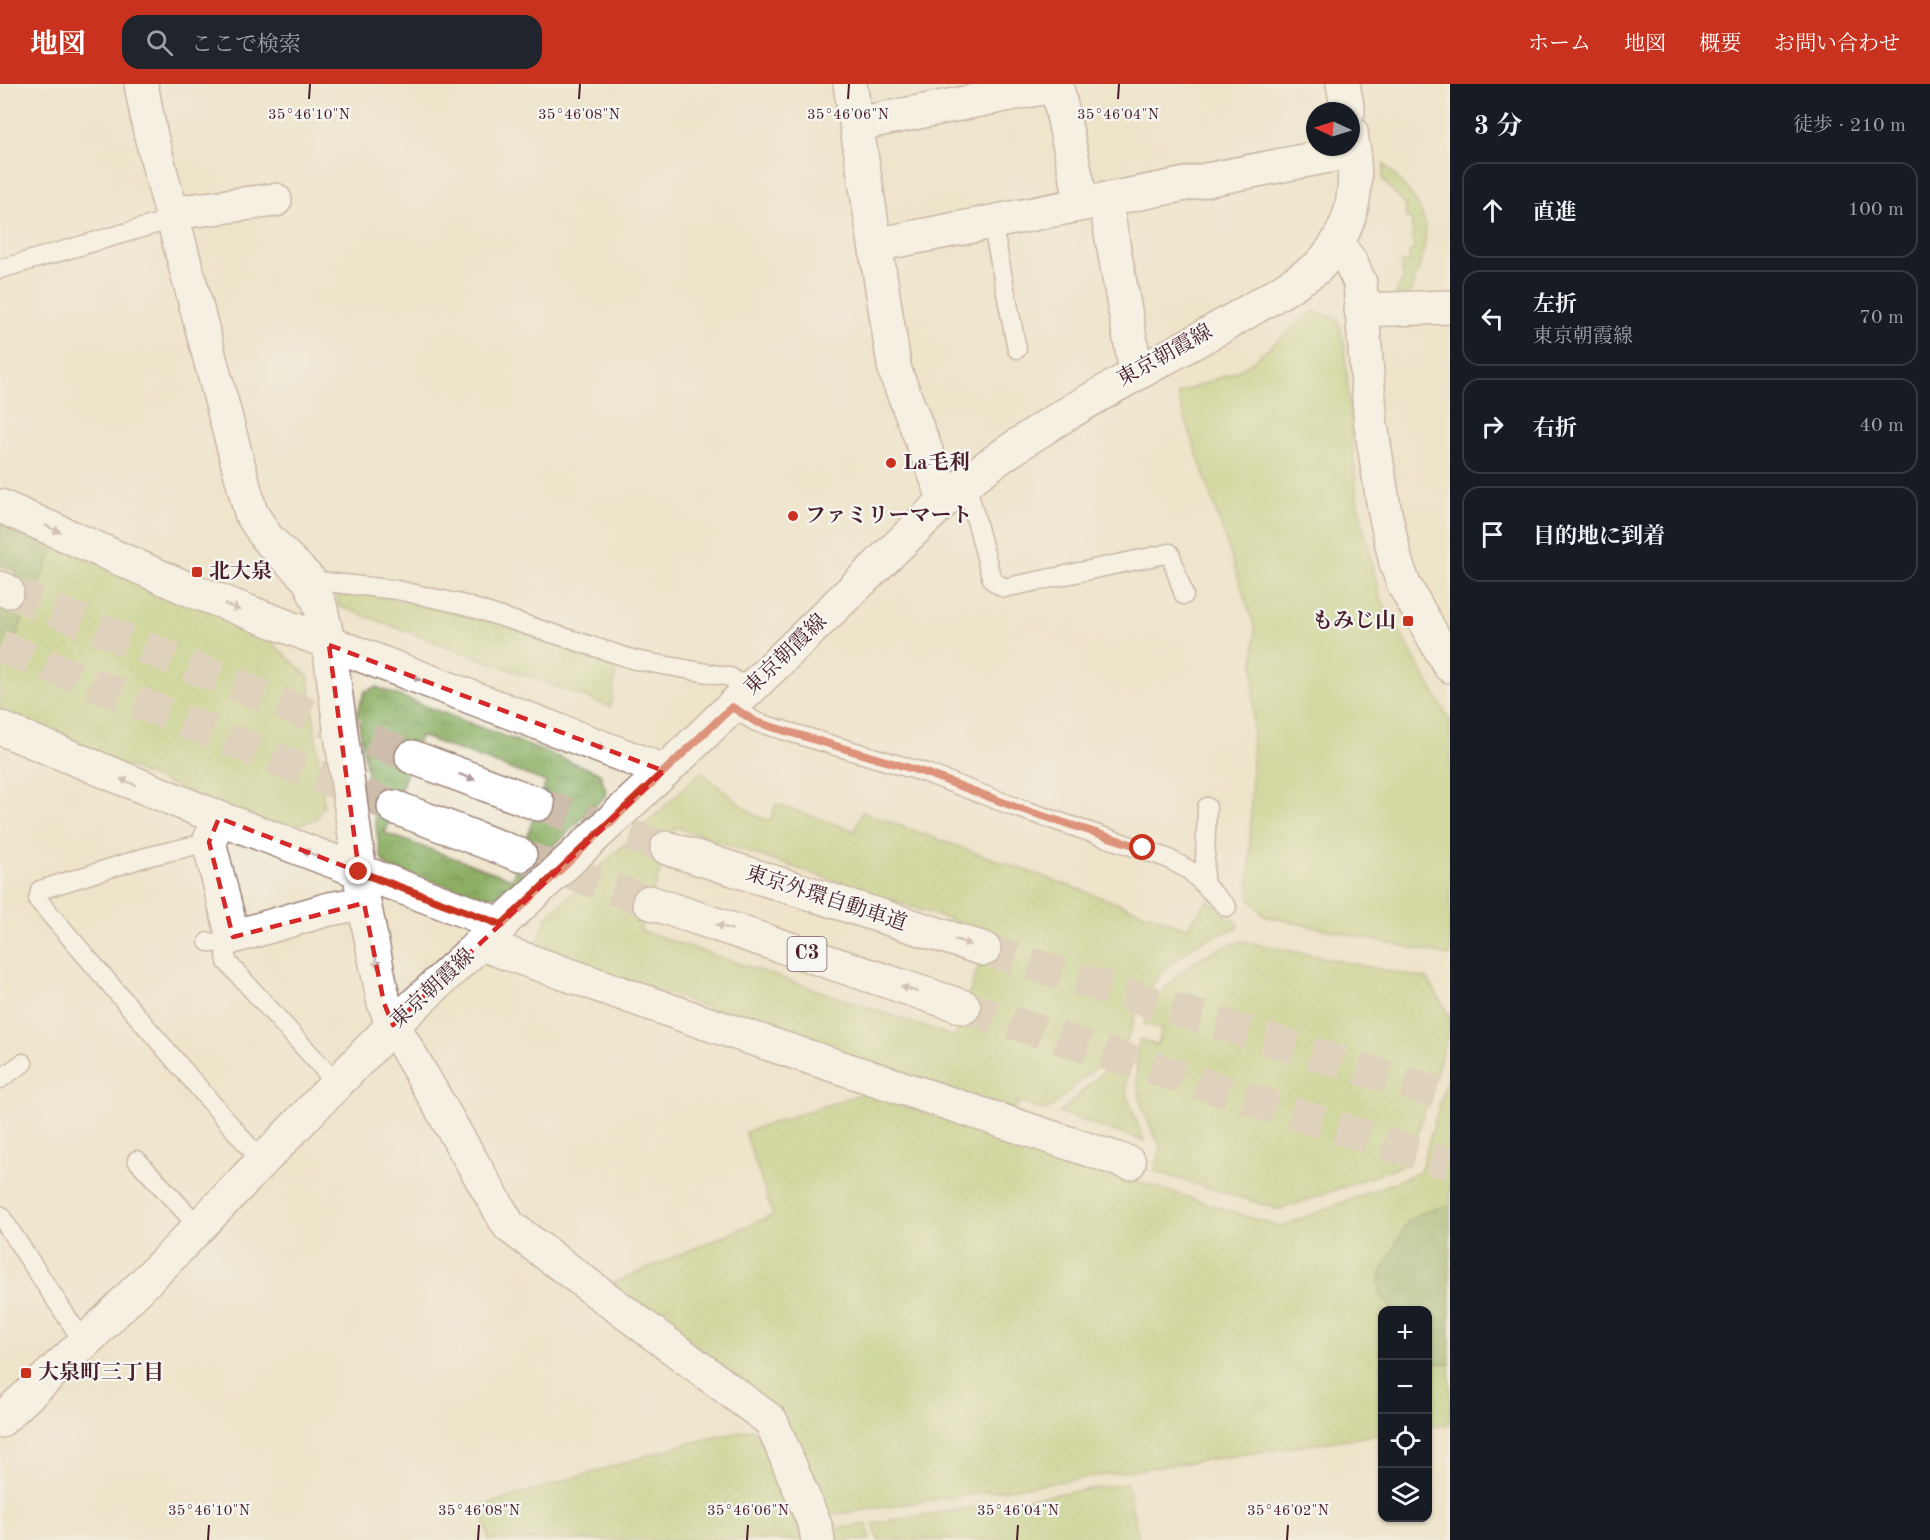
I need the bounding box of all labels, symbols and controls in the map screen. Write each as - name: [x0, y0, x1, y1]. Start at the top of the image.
- search box: [122, 15, 542, 69]
- icon: search: [143, 26, 176, 59]
- text: 地図: [30, 32, 86, 60]
- text: ここで検索: [191, 34, 301, 56]
- text: ホーム: [1528, 34, 1591, 55]
- text: 地図: [1624, 34, 1666, 55]
- text: 概要: [1699, 34, 1741, 55]
- text: お問い合わせ: [1774, 34, 1900, 55]
- north arrow: [1306, 102, 1360, 156]
- text: 35°46'10"N: [268, 108, 350, 123]
- text: 35°46'08"N: [538, 108, 620, 123]
- text: 35°46'06"N: [807, 108, 889, 123]
- text: 35°46'04"N: [1077, 108, 1159, 123]
- text: 3 分: [1474, 114, 1522, 140]
- text: 徒歩 · 210 m: [1793, 116, 1906, 136]
- icon: ahead: [1476, 194, 1509, 227]
- text: 100 m: [1848, 200, 1904, 220]
- text: 直進: [1533, 202, 1577, 224]
- text: 左折: [1533, 294, 1577, 316]
- icon: left: [1476, 302, 1509, 335]
- text: 70 m: [1859, 308, 1904, 328]
- street label: 東京朝霞線: [1113, 320, 1216, 391]
- text: 東京朝霞線: [1533, 327, 1633, 347]
- icon: right: [1476, 410, 1509, 443]
- text: 40 m: [1859, 416, 1904, 436]
- text: 右折: [1533, 418, 1577, 440]
- place label: La毛利: [903, 451, 970, 474]
- marker: La毛利: [884, 456, 898, 470]
- place label: ファミリーマート: [805, 505, 973, 527]
- marker: ファミリーマート: [786, 509, 800, 523]
- icon: arrive: [1476, 518, 1509, 551]
- one-way arrow: [45, 525, 62, 534]
- text: 目的地に到着: [1533, 526, 1665, 548]
- place label: 北大泉: [209, 560, 272, 583]
- marker: 北大泉: [190, 565, 204, 579]
- one-way arrow: [224, 602, 242, 612]
- place label: もみじ山: [1312, 609, 1396, 632]
- street label: 東京朝霞線: [740, 610, 831, 699]
- marker: もみじ山: [1401, 614, 1415, 628]
- one-way arrow: [405, 673, 423, 682]
- one-way arrow: [588, 742, 606, 751]
- one-way arrow: [458, 773, 476, 783]
- one-way arrow: [119, 777, 137, 786]
- route start: [1129, 834, 1155, 860]
- one-way arrow: [301, 847, 319, 857]
- route end: [345, 858, 371, 884]
- street label: 東京外環自動車道: [743, 861, 910, 935]
- one-way arrow: [715, 921, 733, 931]
- road number: C3: [788, 937, 826, 971]
- one-way arrow: [954, 938, 972, 947]
- street label: 東京朝霞線: [386, 944, 479, 1032]
- one-way arrow: [371, 951, 381, 969]
- one-way arrow: [900, 983, 918, 993]
- map controls: [1378, 1306, 1432, 1522]
- button: +: [1378, 1306, 1432, 1360]
- button: −: [1378, 1360, 1432, 1414]
- place label: 大泉町三丁目: [38, 1361, 164, 1384]
- marker: 大泉町三丁目: [19, 1366, 33, 1380]
- button: locate: [1378, 1414, 1432, 1468]
- button: layers: [1378, 1468, 1432, 1522]
- text: 35°46'10"N: [168, 1504, 250, 1519]
- text: 35°46'08"N: [438, 1504, 520, 1519]
- text: 35°46'06"N: [707, 1504, 789, 1519]
- text: 35°46'04"N: [977, 1504, 1059, 1519]
- text: 35°46'02"N: [1247, 1504, 1329, 1519]

